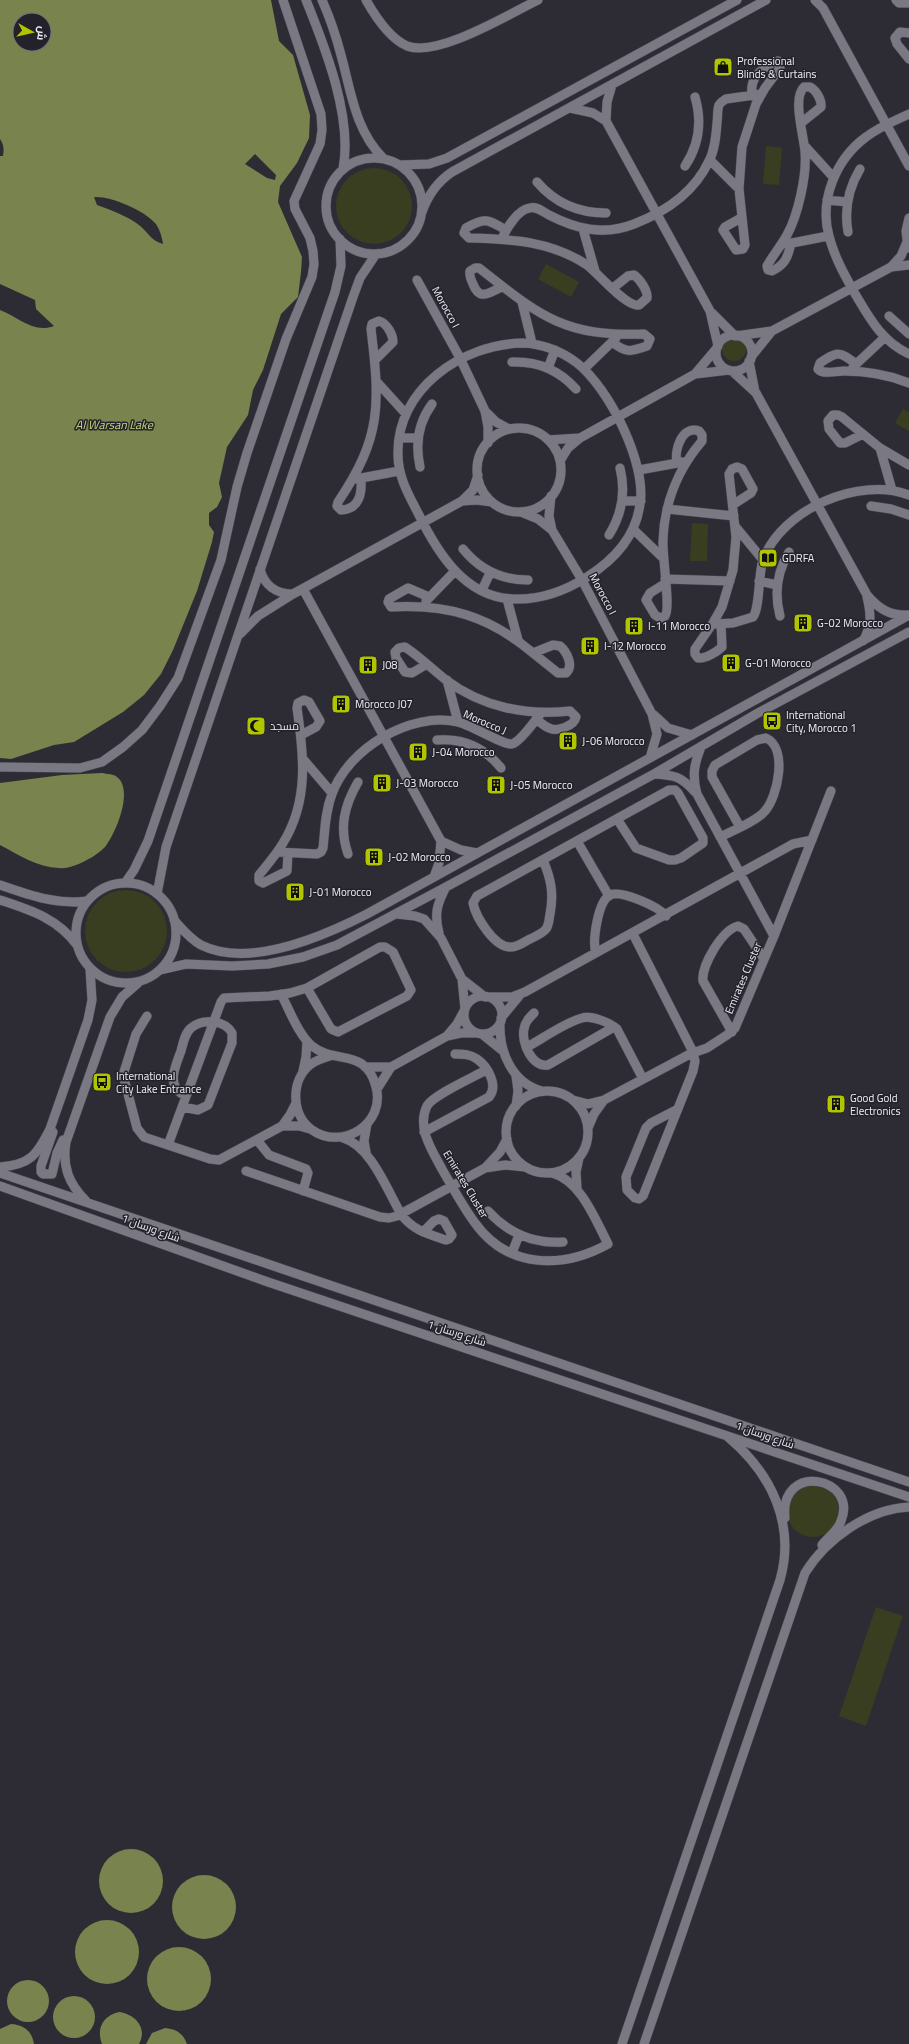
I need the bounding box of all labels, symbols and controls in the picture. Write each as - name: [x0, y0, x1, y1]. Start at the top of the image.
- north arrow: [12, 12, 52, 52]
- text: ش: [31, 25, 53, 42]
- place label: Professional Blinds & Curtains: [737, 51, 816, 84]
- shop icon: Professional Blinds & Curtains: [712, 56, 734, 78]
- street label: Morocco I: [426, 282, 466, 332]
- water label: Al Warsan Lake: [75, 413, 154, 436]
- library icon: GDRFA: [757, 547, 779, 569]
- place label: GDRFA: [782, 548, 815, 568]
- street label: Morocco I: [584, 569, 622, 619]
- building icon: G-02 Morocco: [792, 612, 814, 634]
- place label: G-02 Morocco: [817, 613, 883, 633]
- building icon: I-11 Morocco: [623, 615, 645, 637]
- place label: I-11 Morocco: [648, 616, 710, 636]
- building icon: I-12 Morocco: [579, 635, 601, 657]
- place label: I-12 Morocco: [604, 636, 666, 656]
- building icon: G-01 Morocco: [720, 652, 742, 674]
- place label: G-01 Morocco: [745, 653, 811, 673]
- building icon: J08: [357, 654, 379, 676]
- place label: J08: [382, 655, 398, 675]
- building icon: Morocco J07: [330, 693, 352, 715]
- place label: Morocco J07: [355, 694, 413, 714]
- street label: Morocco J: [460, 704, 510, 740]
- place label: International City, Morocco 1: [786, 705, 857, 738]
- bus stop icon: International City, Morocco 1: [761, 710, 783, 732]
- mosque icon: مسجد: [245, 715, 267, 737]
- place label: مسجد: [270, 716, 299, 736]
- building icon: J-06 Morocco: [557, 730, 579, 752]
- place label: J-06 Morocco: [582, 731, 645, 751]
- building icon: J-04 Morocco: [407, 741, 429, 763]
- place label: J-04 Morocco: [432, 742, 495, 762]
- building icon: J-03 Morocco: [371, 772, 393, 794]
- place label: J-03 Morocco: [396, 773, 459, 793]
- building icon: J-05 Morocco: [485, 774, 507, 796]
- place label: J-05 Morocco: [510, 775, 573, 795]
- building icon: J-02 Morocco: [363, 846, 385, 868]
- place label: J-02 Morocco: [388, 847, 451, 867]
- building icon: J-01 Morocco: [284, 881, 306, 903]
- place label: J-01 Morocco: [309, 882, 372, 902]
- street label: Emirates Cluster: [719, 939, 767, 1017]
- place label: International City Lake Entrance: [116, 1066, 202, 1099]
- bus stop icon: International City Lake Entrance: [91, 1071, 113, 1093]
- place label: Good Gold Electronics: [850, 1088, 901, 1121]
- building icon: Good Gold Electronics: [825, 1093, 847, 1115]
- street label: Emirates Cluster: [438, 1146, 494, 1222]
- street label: شارع ورسان 1: [119, 1208, 183, 1248]
- street label: شارع ورسان 1: [425, 1314, 489, 1352]
- street label: شارع ورسان 1: [733, 1416, 797, 1454]

